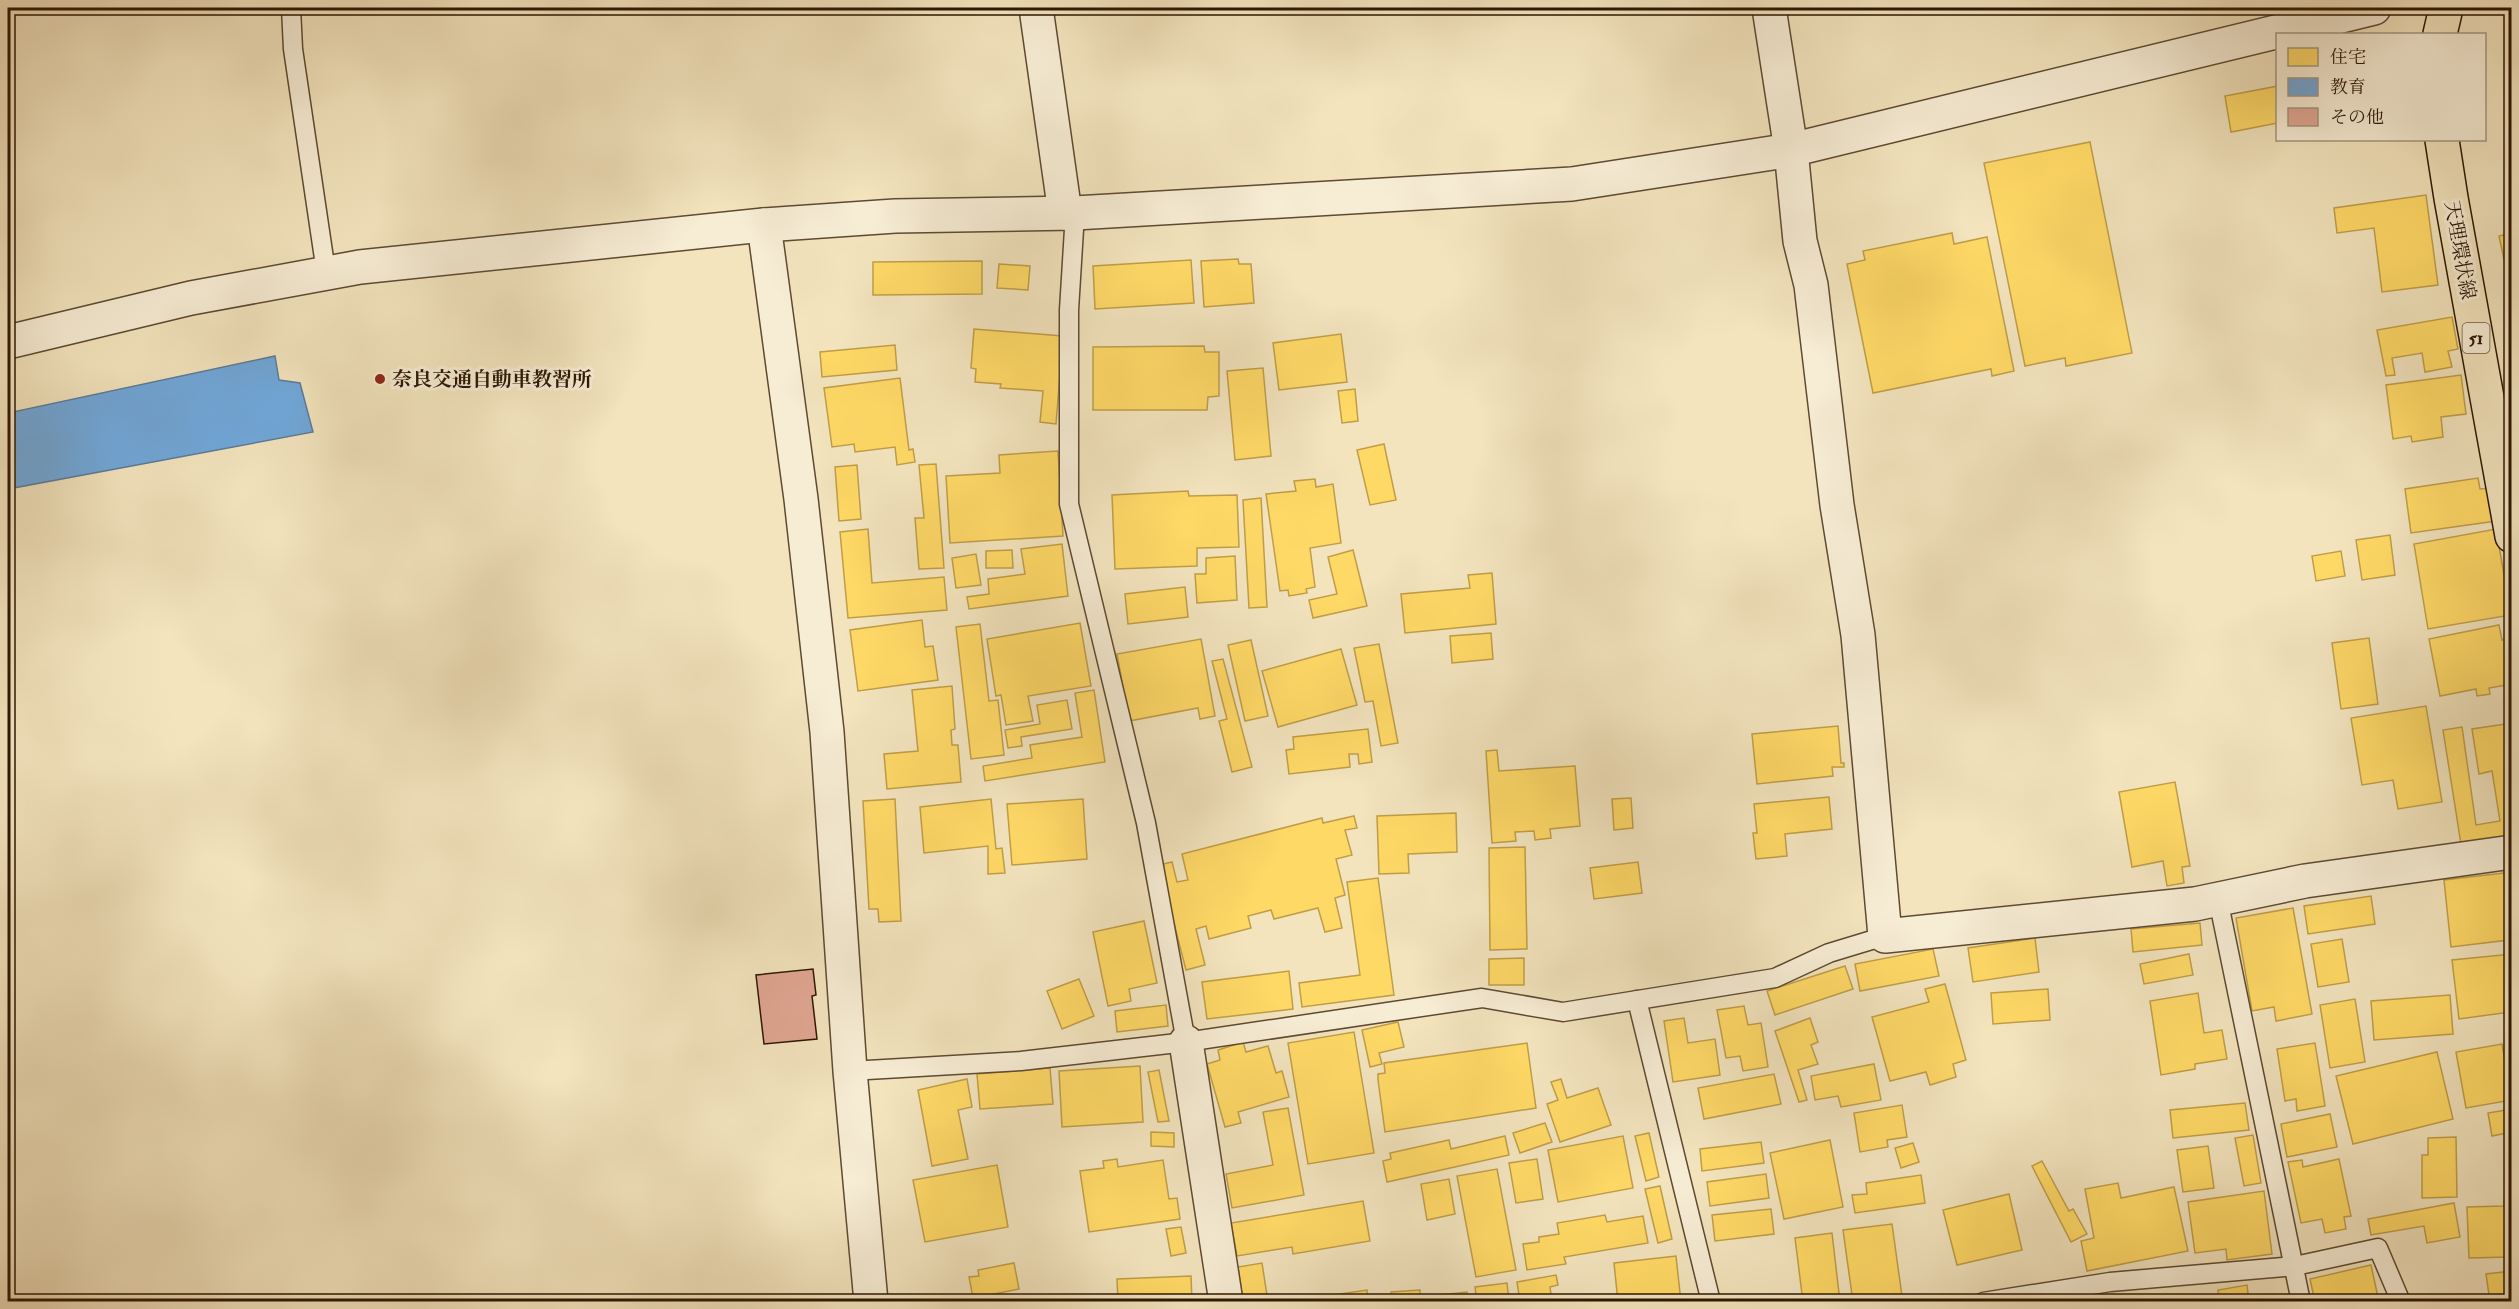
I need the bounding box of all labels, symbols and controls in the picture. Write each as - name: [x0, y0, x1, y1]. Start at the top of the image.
- legend: [2276, 33, 2486, 141]
- text: 住宅: [2330, 46, 2366, 69]
- text: 教育: [2330, 76, 2366, 99]
- text: その他: [2330, 106, 2384, 129]
- street label: 天理環状線: [2439, 199, 2481, 301]
- road number: 51: [2462, 323, 2490, 353]
- place label: 奈良交通自動車教習所: [392, 367, 592, 392]
- marker: 奈良交通自動車教習所: [373, 372, 387, 386]

